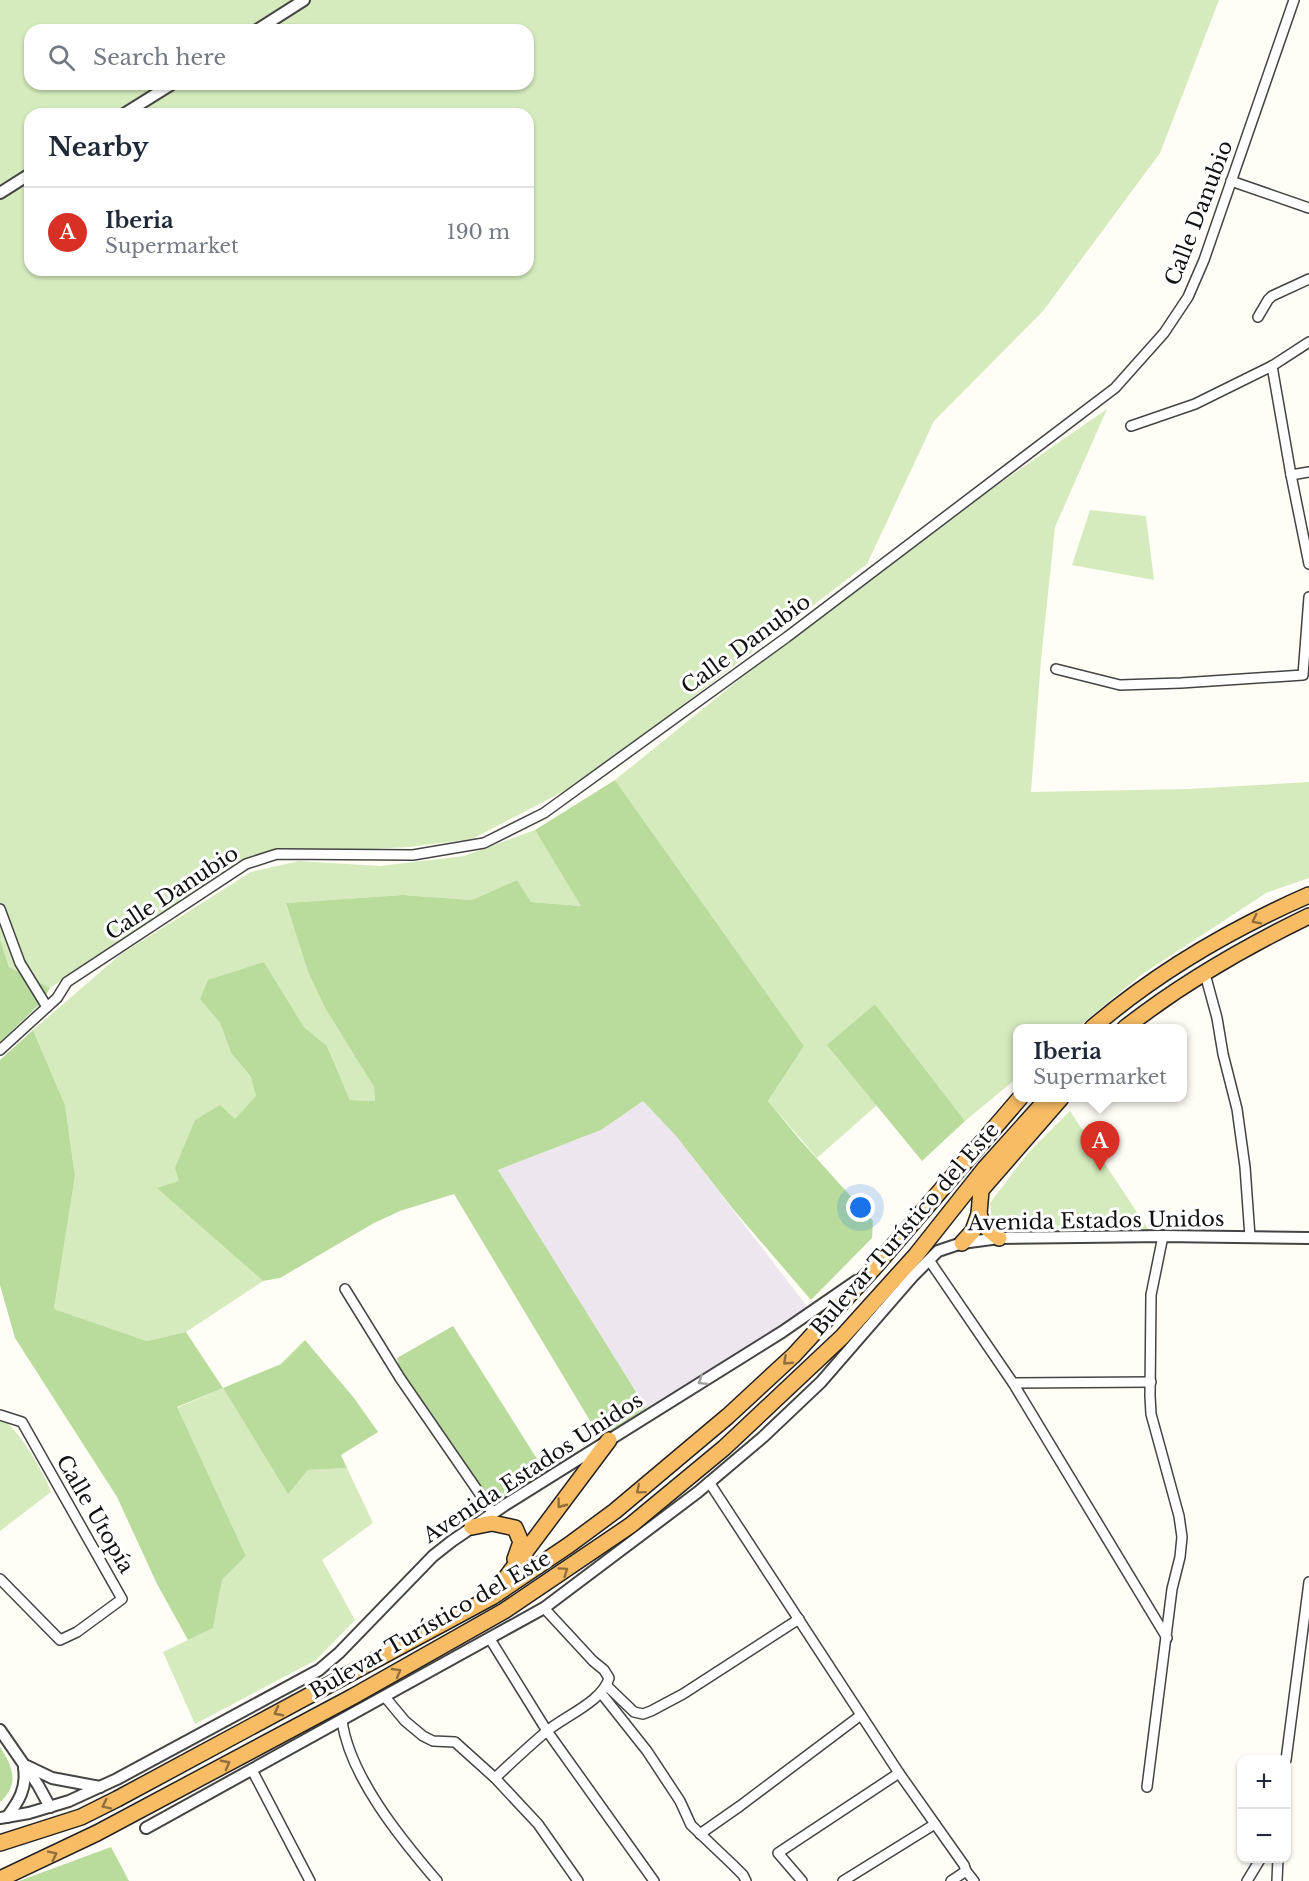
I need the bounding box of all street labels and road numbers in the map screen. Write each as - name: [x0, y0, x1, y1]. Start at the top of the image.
- street label: Calle Danubio: [1159, 137, 1239, 289]
- street label: Calle Danubio: [676, 588, 816, 700]
- street label: Calle Danubio: [101, 840, 243, 946]
- street label: Bulevar Turístico del Este: [805, 1117, 1005, 1341]
- street label: Avenida Estados Unidos: [966, 1206, 1225, 1236]
- street label: Avenida Estados Unidos: [417, 1387, 648, 1549]
- street label: Calle Utopía: [51, 1450, 140, 1578]
- street label: Bulevar Turístico del Este: [305, 1545, 555, 1705]

